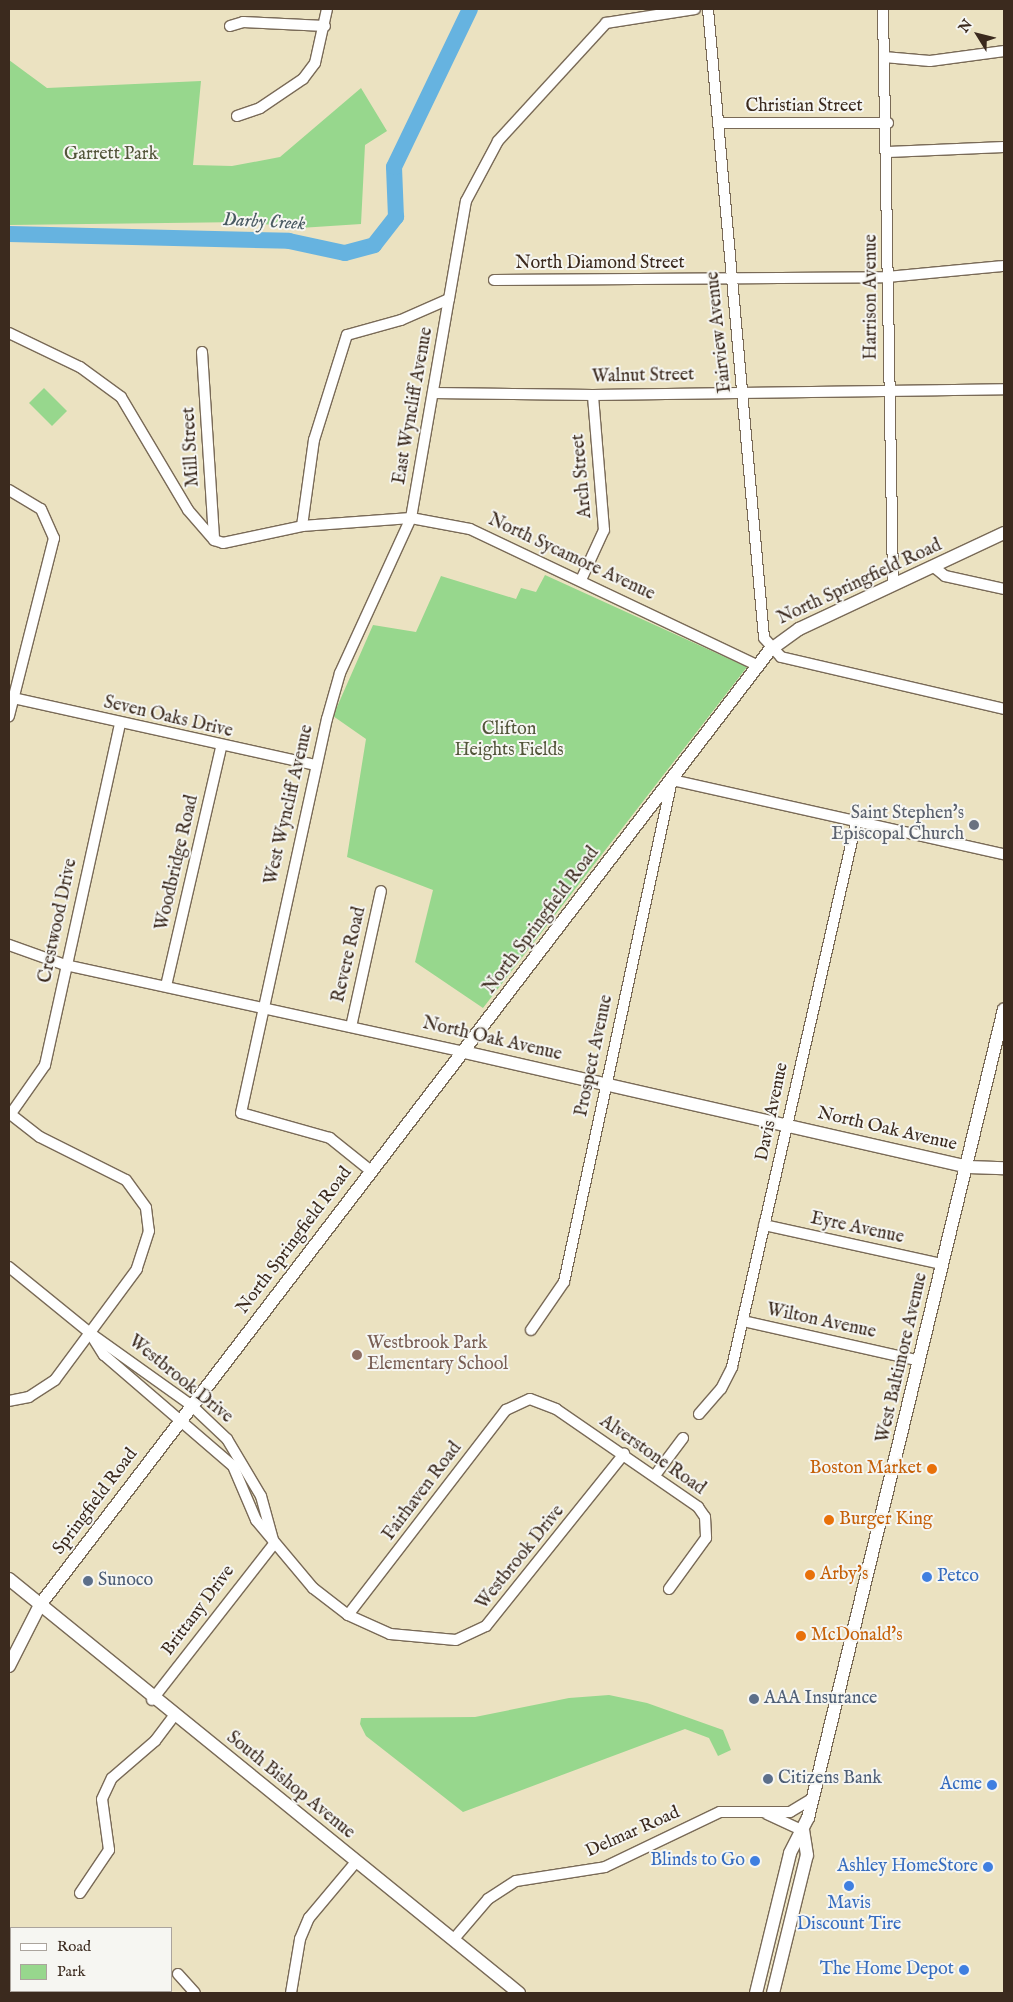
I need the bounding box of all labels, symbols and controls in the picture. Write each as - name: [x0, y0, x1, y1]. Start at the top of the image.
- north arrow: [953, 10, 1003, 60]
- text: N: [955, 16, 977, 36]
- street label: Christian Street: [745, 96, 863, 118]
- park label: Garrett Park: [64, 144, 158, 166]
- water label: Darby Creek: [222, 209, 306, 237]
- street label: Harrison Avenue: [861, 234, 883, 360]
- street label: North Diamond Street: [515, 253, 685, 275]
- street label: Fairview Avenue: [703, 270, 737, 394]
- street label: East Wyncliff Avenue: [390, 326, 438, 486]
- street label: Walnut Street: [592, 365, 694, 389]
- street label: Mill Street: [179, 406, 205, 488]
- street label: Arch Street: [569, 433, 597, 519]
- street label: North Sycamore Avenue: [484, 510, 658, 606]
- street label: North Springfield Road: [775, 535, 945, 631]
- street label: Seven Oaks Drive: [101, 693, 235, 743]
- park label: Clifton Heights Fields: [454, 720, 564, 762]
- street label: West Wyncliff Avenue: [261, 723, 319, 887]
- street label: Woodbridge Road: [152, 793, 204, 933]
- place label: Saint Stephen's Episcopal Church: [831, 804, 964, 846]
- marker: Saint Stephen's Episcopal Church: [968, 819, 980, 831]
- street label: North Springfield Road: [480, 843, 604, 999]
- street label: Crestwood Drive: [35, 857, 83, 985]
- street label: Revere Road: [329, 905, 371, 1005]
- street label: Prospect Avenue: [572, 993, 618, 1119]
- street label: North Oak Avenue: [420, 1013, 564, 1067]
- street label: Davis Avenue: [752, 1061, 794, 1163]
- street label: North Oak Avenue: [815, 1103, 959, 1157]
- street label: North Springfield Road: [233, 1163, 357, 1319]
- street label: Eyre Avenue: [808, 1209, 906, 1249]
- street label: West Baltimore Avenue: [873, 1271, 933, 1445]
- street label: Wilton Avenue: [764, 1300, 878, 1344]
- street label: Westbrook Drive: [123, 1331, 237, 1429]
- place label: Westbrook Park Elementary School: [367, 1334, 508, 1376]
- marker: Westbrook Park Elementary School: [351, 1349, 363, 1361]
- street label: Alverstone Road: [595, 1412, 709, 1500]
- street label: Fairhaven Road: [379, 1438, 467, 1546]
- street label: Springfield Road: [49, 1445, 143, 1559]
- place label: Boston Market: [810, 1458, 922, 1480]
- marker: Boston Market: [926, 1463, 938, 1475]
- street label: Westbrook Drive: [472, 1501, 570, 1615]
- place label: Burger King: [839, 1509, 933, 1531]
- marker: Burger King: [823, 1514, 835, 1526]
- street label: Brittany Drive: [158, 1562, 240, 1660]
- place label: Arby's: [820, 1564, 868, 1586]
- place label: Petco: [937, 1566, 979, 1588]
- marker: Arby's: [804, 1569, 816, 1581]
- place label: Sunoco: [98, 1570, 153, 1592]
- marker: Petco: [921, 1571, 933, 1583]
- marker: Sunoco: [82, 1575, 94, 1587]
- place label: McDonald's: [811, 1625, 903, 1647]
- marker: McDonald's: [795, 1630, 807, 1642]
- place label: AAA Insurance: [764, 1688, 877, 1710]
- marker: AAA Insurance: [748, 1693, 760, 1705]
- street label: South Bishop Avenue: [221, 1728, 359, 1844]
- place label: Citizens Bank: [778, 1768, 882, 1790]
- marker: Citizens Bank: [762, 1773, 774, 1785]
- place label: Acme: [940, 1774, 982, 1796]
- marker: Acme: [986, 1779, 998, 1791]
- street label: Delmar Road: [583, 1803, 683, 1863]
- place label: Blinds to Go: [650, 1850, 745, 1872]
- marker: Blinds to Go: [749, 1855, 761, 1867]
- place label: Ashley HomeStore: [837, 1856, 978, 1878]
- marker: Ashley HomeStore: [982, 1861, 994, 1873]
- marker: Mavis Discount Tire: [843, 1880, 855, 1892]
- place label: Mavis Discount Tire: [797, 1894, 901, 1936]
- legend: [10, 1927, 172, 1992]
- text: Road: [57, 1937, 91, 1956]
- place label: The Home Depot: [820, 1959, 954, 1981]
- text: Park: [57, 1962, 86, 1981]
- marker: The Home Depot: [958, 1964, 970, 1976]

